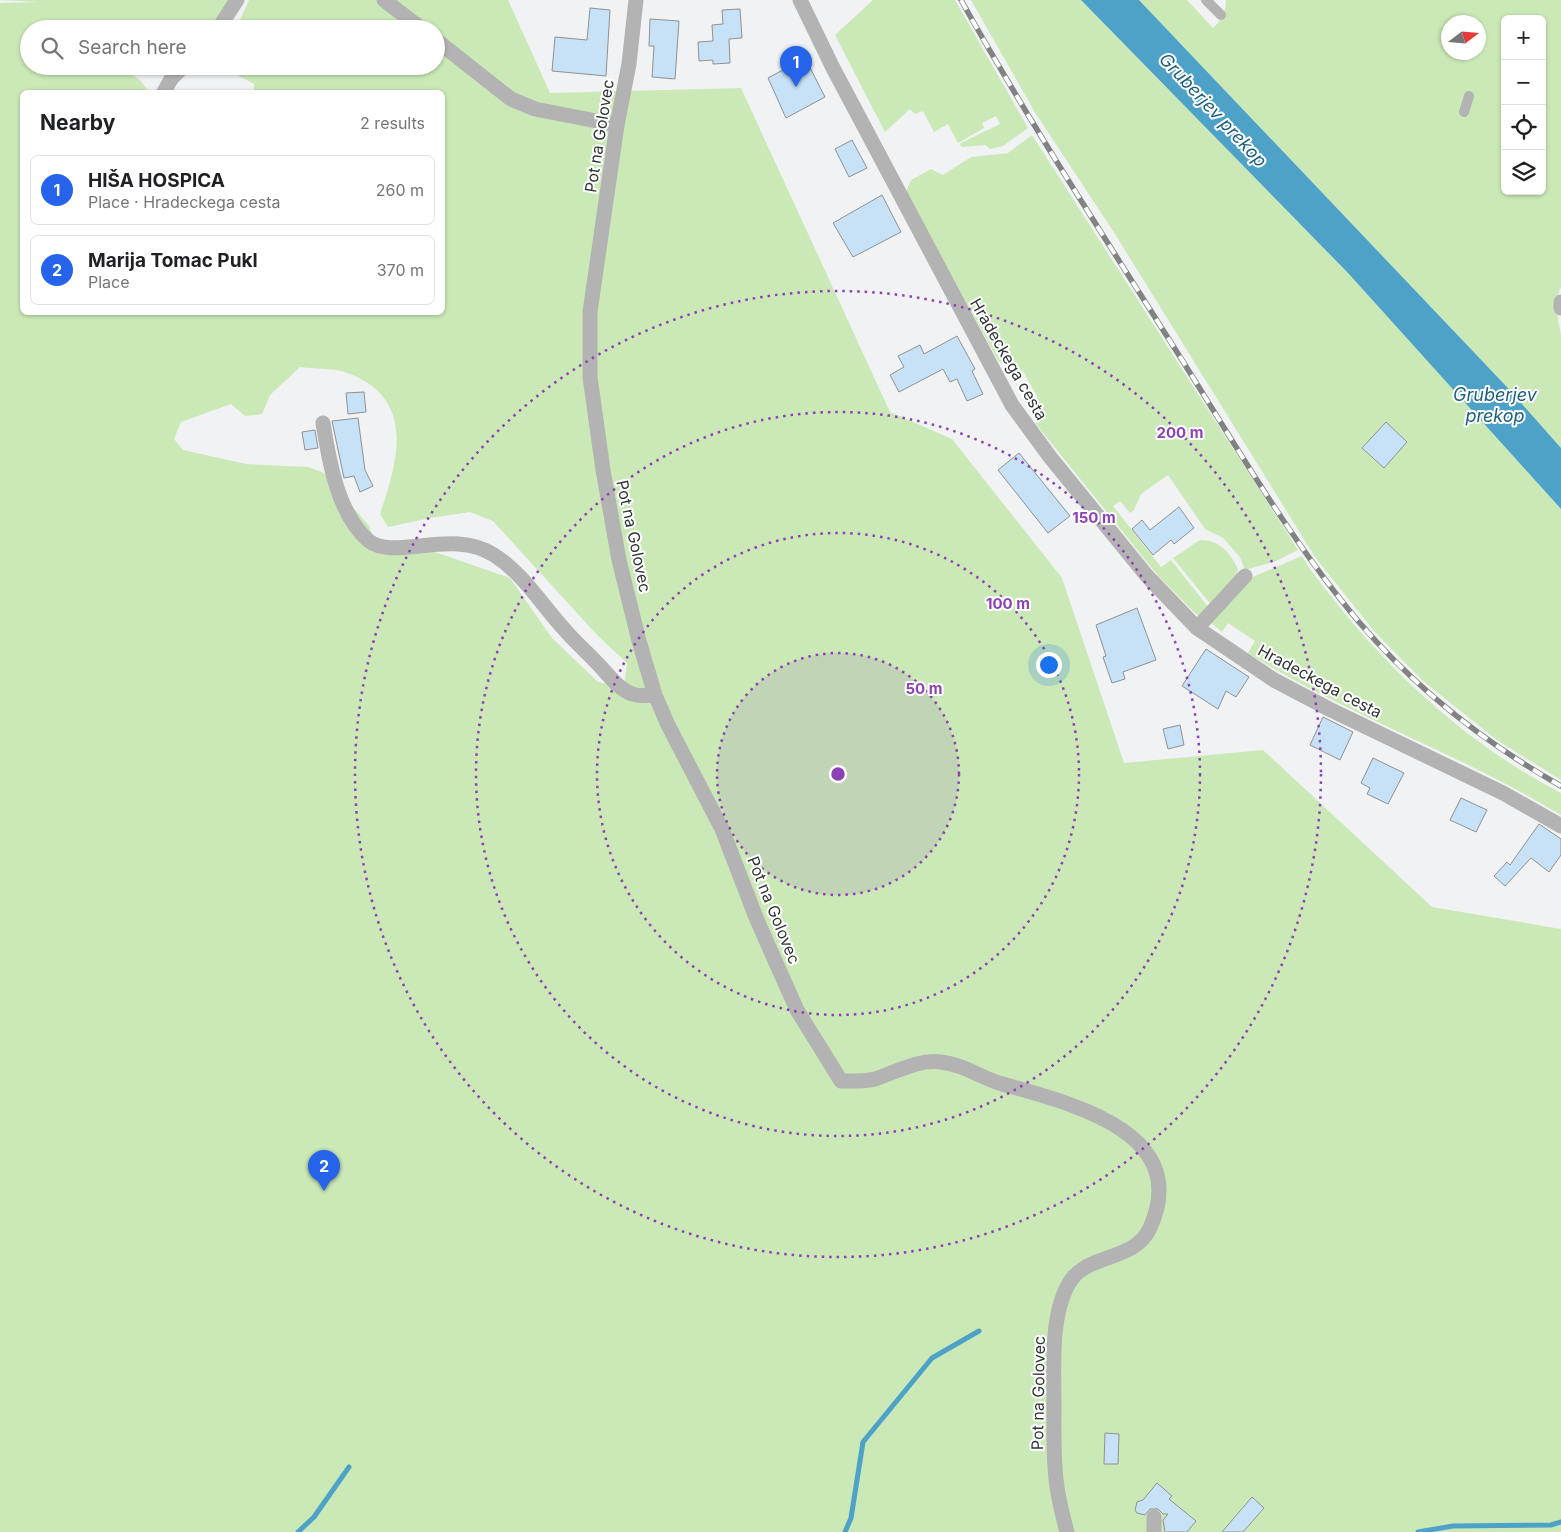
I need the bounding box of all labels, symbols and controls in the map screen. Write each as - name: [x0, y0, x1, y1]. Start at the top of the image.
- north arrow: [1441, 15, 1486, 60]
- map controls: [1501, 15, 1546, 195]
- button: +: [1501, 15, 1546, 60]
- search box: [20, 20, 445, 75]
- icon: search: [38, 34, 66, 62]
- text: Search here: [78, 36, 187, 59]
- pin: 1: [780, 46, 812, 87]
- water label: Gruberjev prekop: [1155, 48, 1272, 171]
- button: −: [1501, 60, 1546, 105]
- street label: Pot na Golovec: [580, 78, 618, 194]
- button: locate: [1501, 105, 1546, 150]
- text: Nearby: [40, 110, 115, 135]
- text: 2 results: [360, 113, 425, 133]
- button: layers: [1501, 150, 1546, 195]
- text: HIŠA HOSPICA: [88, 169, 225, 192]
- text: 1: [54, 180, 60, 200]
- text: 260 m: [376, 180, 424, 200]
- text: Place · Hradeckega cesta: [88, 192, 281, 212]
- text: Marija Tomac Pukl: [88, 249, 258, 272]
- text: 2: [52, 260, 62, 280]
- text: 370 m: [377, 260, 424, 280]
- text: Place: [88, 272, 130, 292]
- street label: Hradeckega cesta: [966, 294, 1052, 424]
- water label: Gruberjev prekop: [1453, 384, 1538, 426]
- text: 200 m: [1157, 423, 1203, 442]
- street label: Pot na Golovec: [612, 478, 656, 594]
- text: 150 m: [1072, 508, 1116, 527]
- text: 100 m: [986, 594, 1030, 613]
- street label: Hradeckega cesta: [1255, 640, 1385, 722]
- your location: [1036, 652, 1062, 678]
- text: 50 m: [906, 679, 942, 698]
- centre of rings: [829, 765, 847, 783]
- street label: Pot na Golovec: [743, 853, 805, 967]
- pin: 2: [308, 1150, 340, 1191]
- street label: Pot na Golovec: [1027, 1336, 1049, 1450]

